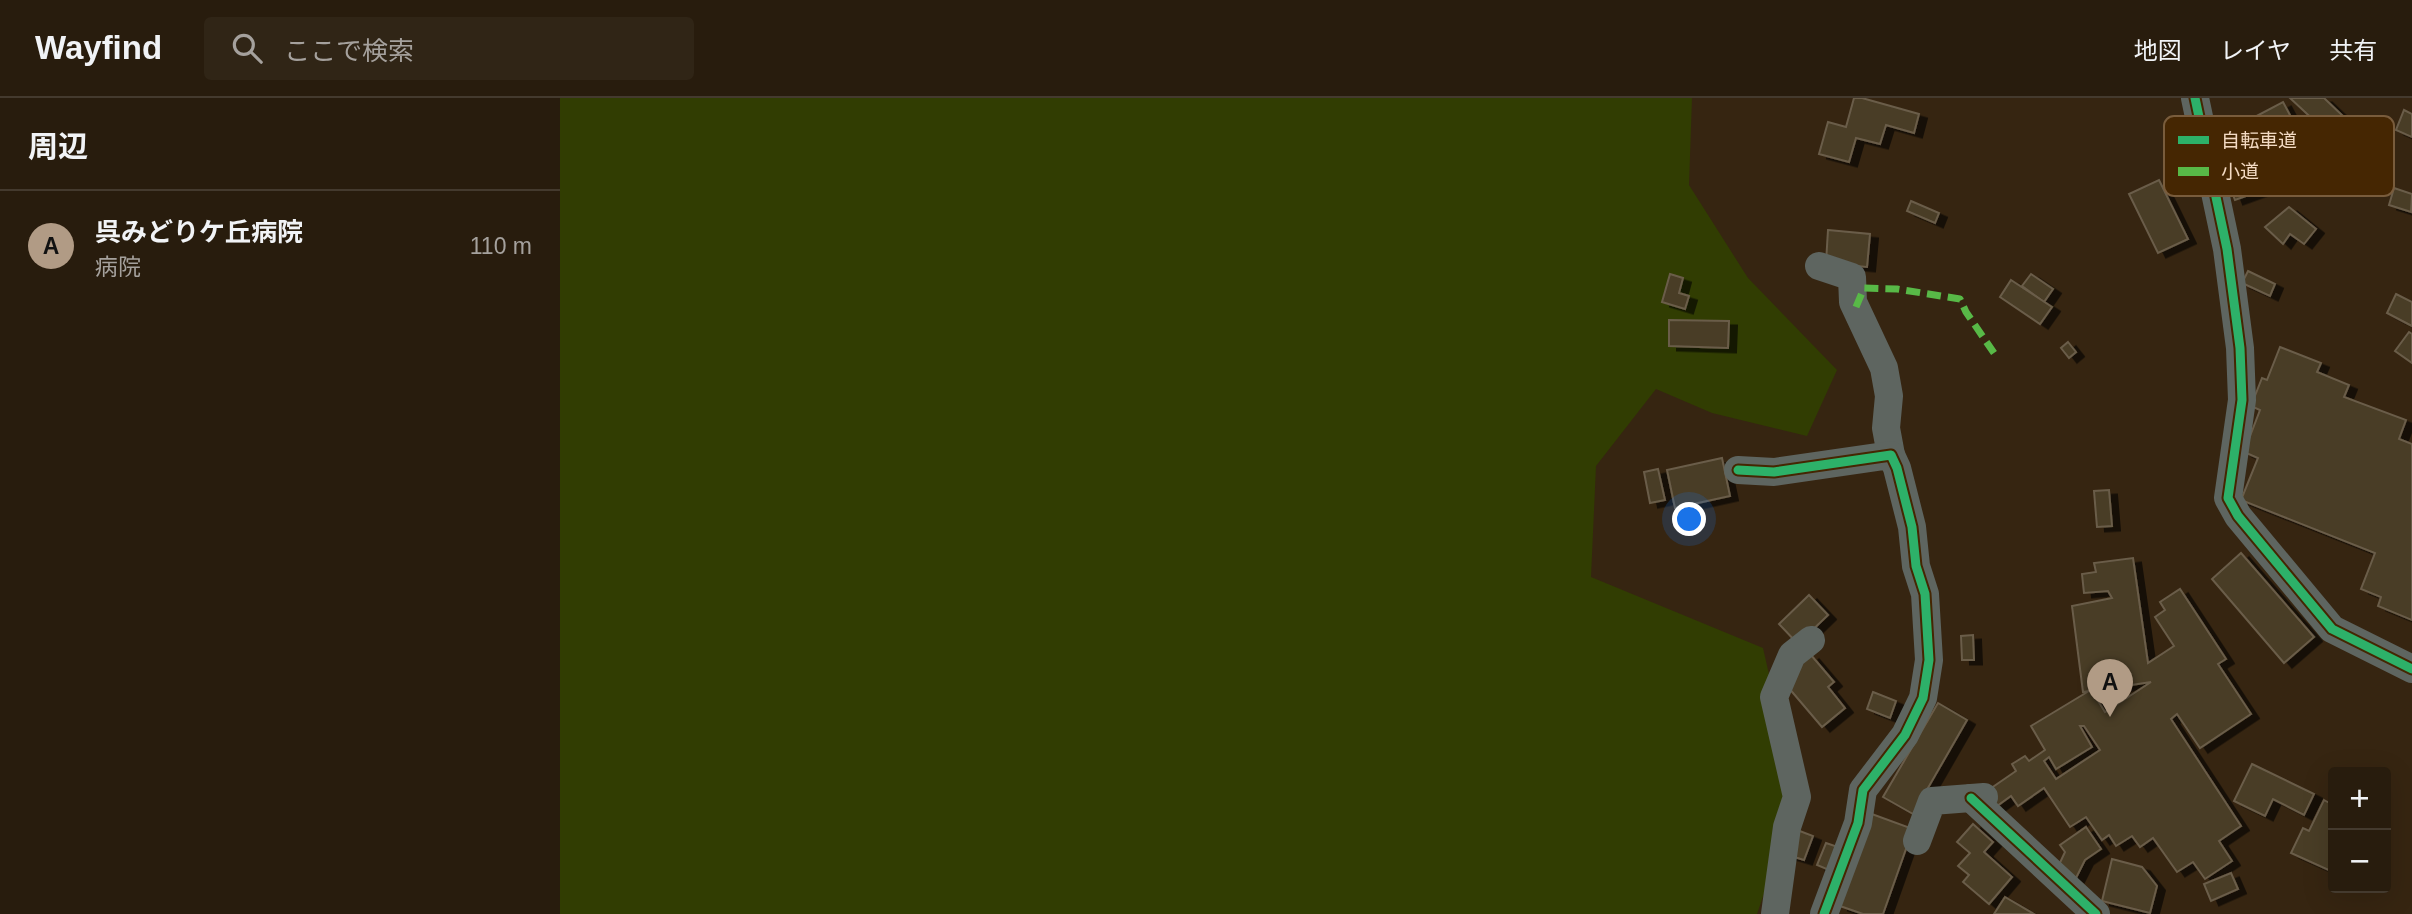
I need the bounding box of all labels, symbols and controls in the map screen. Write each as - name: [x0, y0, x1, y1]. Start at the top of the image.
- search box: [204, 17, 694, 80]
- text: Wayfind: [35, 29, 162, 66]
- icon: search: [228, 29, 266, 67]
- text: ここで検索: [284, 36, 414, 66]
- text: 地図: [2134, 37, 2182, 64]
- text: レイヤ: [2220, 37, 2291, 64]
- text: 共有: [2329, 37, 2377, 64]
- legend: [2164, 116, 2394, 196]
- text: 周辺: [28, 130, 88, 163]
- text: 自転車道: [2221, 130, 2297, 151]
- text: 小道: [2221, 161, 2259, 182]
- text: 呉みどりケ丘病院: [95, 217, 303, 247]
- text: A: [43, 233, 59, 259]
- text: 110 m: [470, 233, 532, 259]
- text: 病院: [95, 254, 141, 280]
- your location: [1672, 502, 1706, 536]
- pin: A: [2087, 659, 2133, 717]
- map controls: [2328, 767, 2391, 893]
- button: +: [2328, 767, 2391, 830]
- button: −: [2328, 830, 2391, 893]

